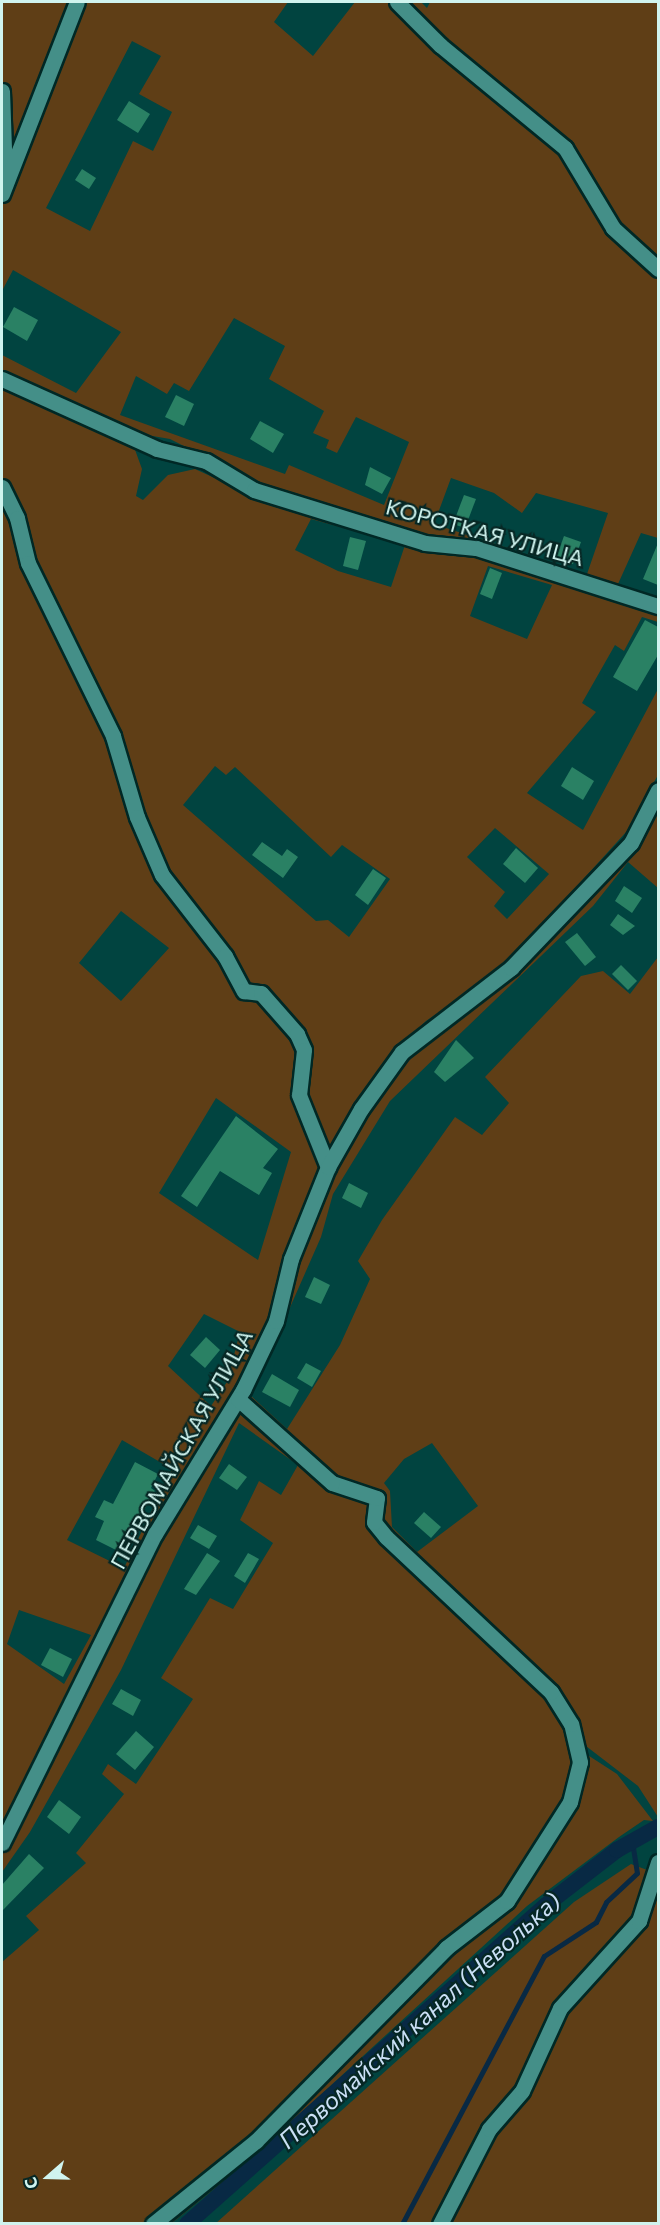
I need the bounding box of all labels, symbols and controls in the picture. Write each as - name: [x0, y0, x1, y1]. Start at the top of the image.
- street label: КОРОТКАЯ УЛИЦА: [383, 493, 587, 571]
- street label: ПЕРВОМАЙСКАЯ УЛИЦА: [104, 1325, 258, 1573]
- water label: Первомайский канал (Неволька): [272, 1886, 566, 2154]
- north arrow: [18, 2147, 78, 2207]
- text: С: [20, 2175, 41, 2192]

